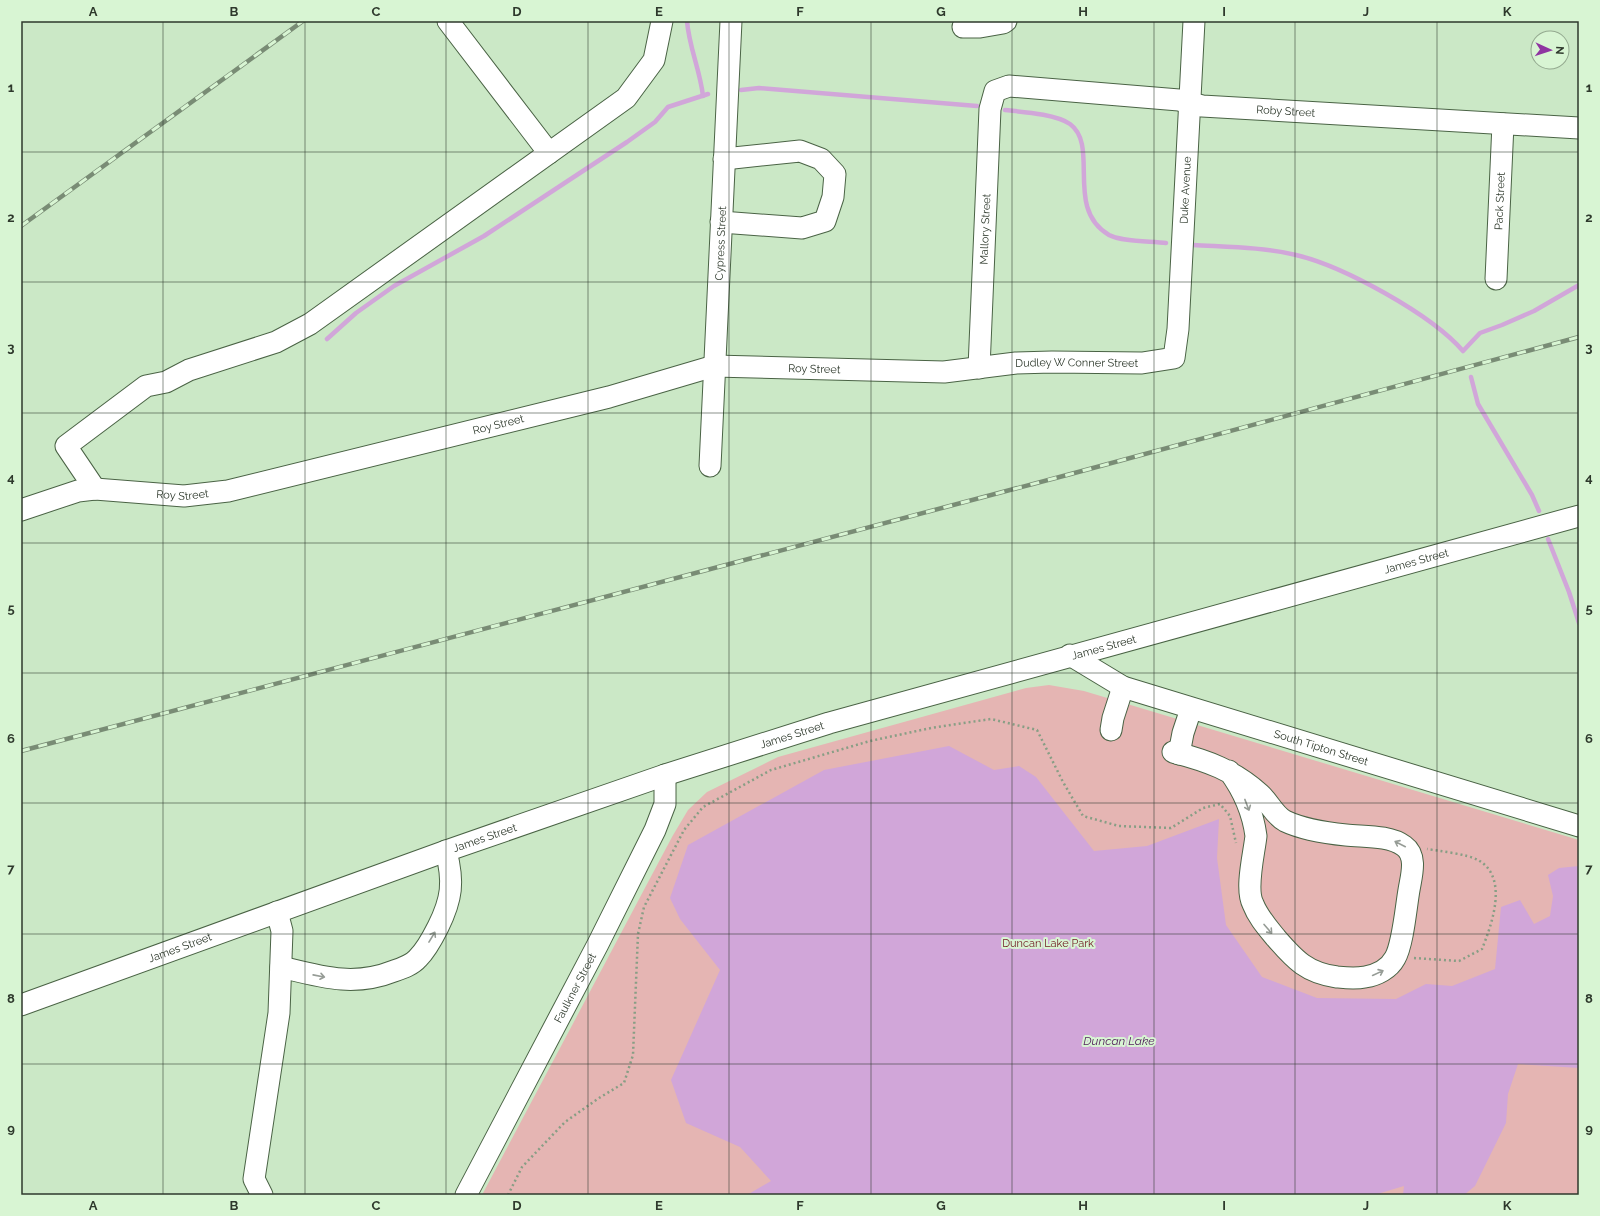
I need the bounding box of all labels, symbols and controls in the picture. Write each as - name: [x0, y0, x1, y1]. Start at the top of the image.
- text: A: [89, 4, 98, 19]
- text: B: [230, 4, 239, 19]
- text: C: [372, 4, 381, 19]
- text: D: [512, 4, 522, 19]
- text: E: [655, 4, 663, 19]
- text: F: [796, 4, 804, 19]
- text: G: [936, 4, 946, 19]
- text: H: [1078, 4, 1088, 19]
- text: I: [1222, 4, 1226, 19]
- text: J: [1363, 4, 1369, 19]
- text: K: [1503, 4, 1512, 19]
- north arrow: [1530, 30, 1570, 70]
- text: N: [1553, 46, 1566, 55]
- text: 1: [8, 80, 15, 95]
- text: 1: [1586, 80, 1593, 95]
- street label: Roby Street: [1256, 103, 1316, 119]
- street label: Duke Avenue: [1177, 156, 1193, 224]
- street label: Pack Street: [1492, 171, 1507, 230]
- street label: Mallory Street: [977, 193, 993, 265]
- street label: Cypress Street: [712, 205, 729, 281]
- text: 2: [7, 210, 15, 225]
- text: 2: [1585, 210, 1593, 225]
- text: 3: [7, 340, 15, 355]
- text: 3: [1585, 340, 1593, 355]
- street label: Dudley W Conner Street: [1015, 355, 1139, 370]
- street label: Roy Street: [788, 361, 841, 376]
- street label: Roy Street: [471, 412, 525, 437]
- text: 4: [7, 470, 15, 485]
- text: 4: [1585, 470, 1593, 485]
- street label: Roy Street: [156, 487, 210, 503]
- street label: James Street: [1382, 546, 1450, 576]
- text: 5: [7, 601, 15, 616]
- text: 5: [1585, 601, 1593, 616]
- street label: James Street: [1070, 632, 1138, 662]
- street label: James Street: [758, 718, 826, 751]
- street label: South Tipton Street: [1272, 727, 1370, 768]
- text: 6: [7, 731, 15, 746]
- text: 6: [1585, 731, 1593, 746]
- one-way arrow: [1244, 799, 1252, 811]
- street label: James Street: [451, 820, 519, 855]
- one-way arrow: [1394, 840, 1406, 847]
- text: 7: [7, 861, 15, 876]
- text: 7: [1585, 861, 1593, 876]
- one-way arrow: [1264, 923, 1273, 934]
- street label: James Street: [146, 930, 214, 965]
- one-way arrow: [429, 931, 437, 943]
- park label: Duncan Lake Park: [1002, 937, 1094, 950]
- street label: Faulkner Street: [551, 951, 599, 1025]
- one-way arrow: [1372, 969, 1384, 976]
- one-way arrow: [312, 973, 325, 981]
- text: 8: [7, 991, 15, 1006]
- text: 8: [1585, 991, 1593, 1006]
- water label: Duncan Lake: [1083, 1034, 1155, 1048]
- text: 9: [7, 1121, 15, 1136]
- text: 9: [1585, 1121, 1593, 1136]
- text: A: [89, 1198, 98, 1213]
- text: B: [230, 1198, 239, 1213]
- text: C: [372, 1198, 381, 1213]
- text: D: [512, 1198, 522, 1213]
- text: E: [655, 1198, 663, 1213]
- text: F: [796, 1198, 804, 1213]
- text: G: [936, 1198, 946, 1213]
- text: H: [1078, 1198, 1088, 1213]
- text: I: [1222, 1198, 1226, 1213]
- text: J: [1363, 1198, 1369, 1213]
- text: K: [1503, 1198, 1512, 1213]

